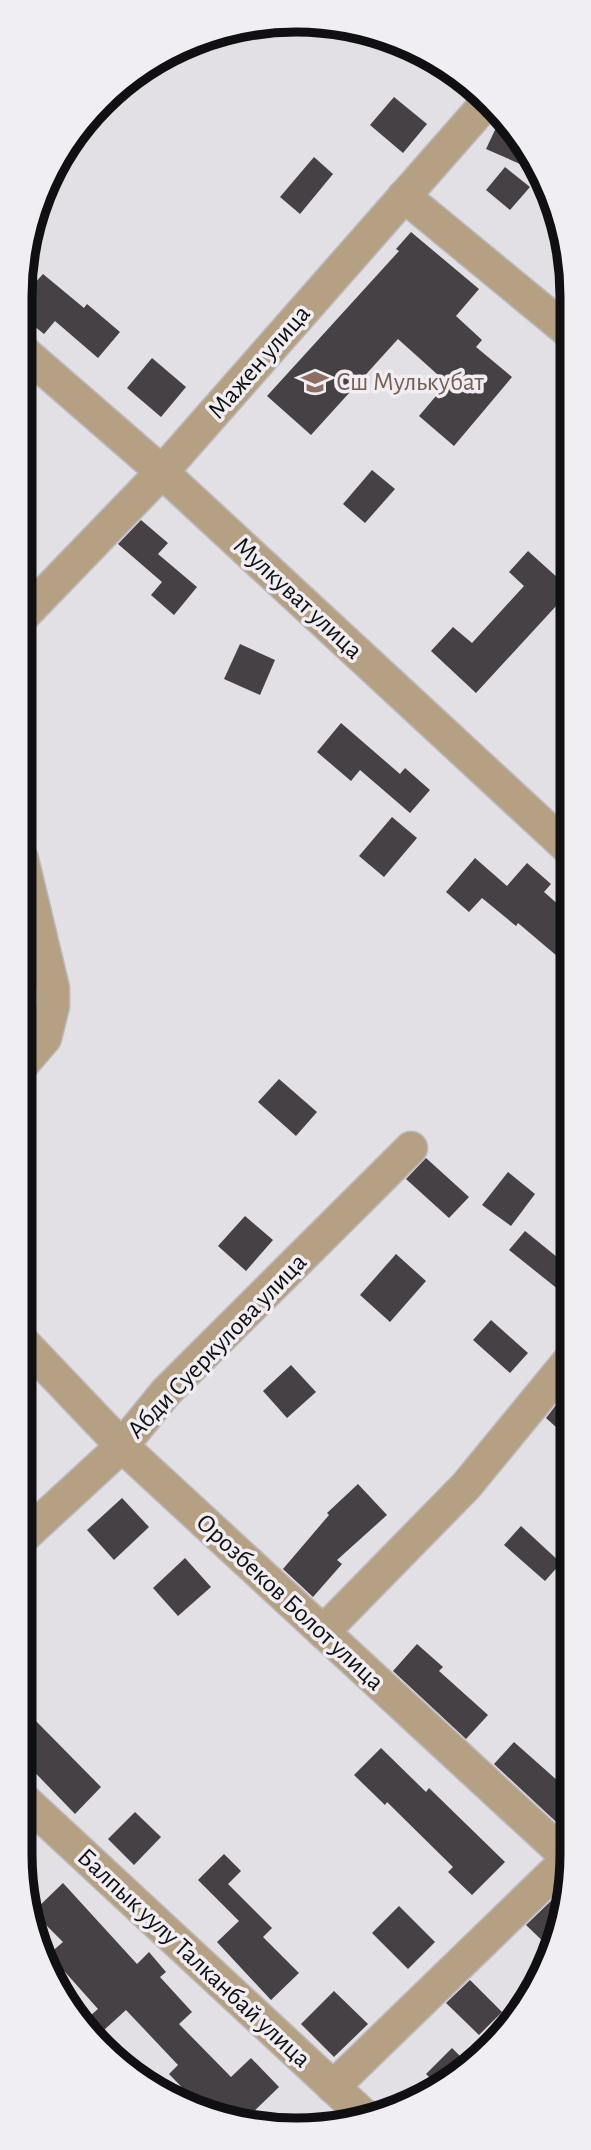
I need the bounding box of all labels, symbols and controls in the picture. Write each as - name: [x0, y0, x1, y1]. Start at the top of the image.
- street label: Мажен улица: [203, 300, 315, 424]
- school or university icon: Сш Мулькубат: [300, 367, 330, 397]
- place label: Сш Мулькубат: [336, 369, 484, 395]
- street label: Мулкуват улица: [229, 532, 367, 664]
- street label: Абди Суеркулова улица: [122, 1249, 312, 1443]
- street label: Орозбеков Болот улица: [191, 1509, 389, 1695]
- street label: Балпык уулу Талканбай улица: [72, 1843, 316, 2073]

